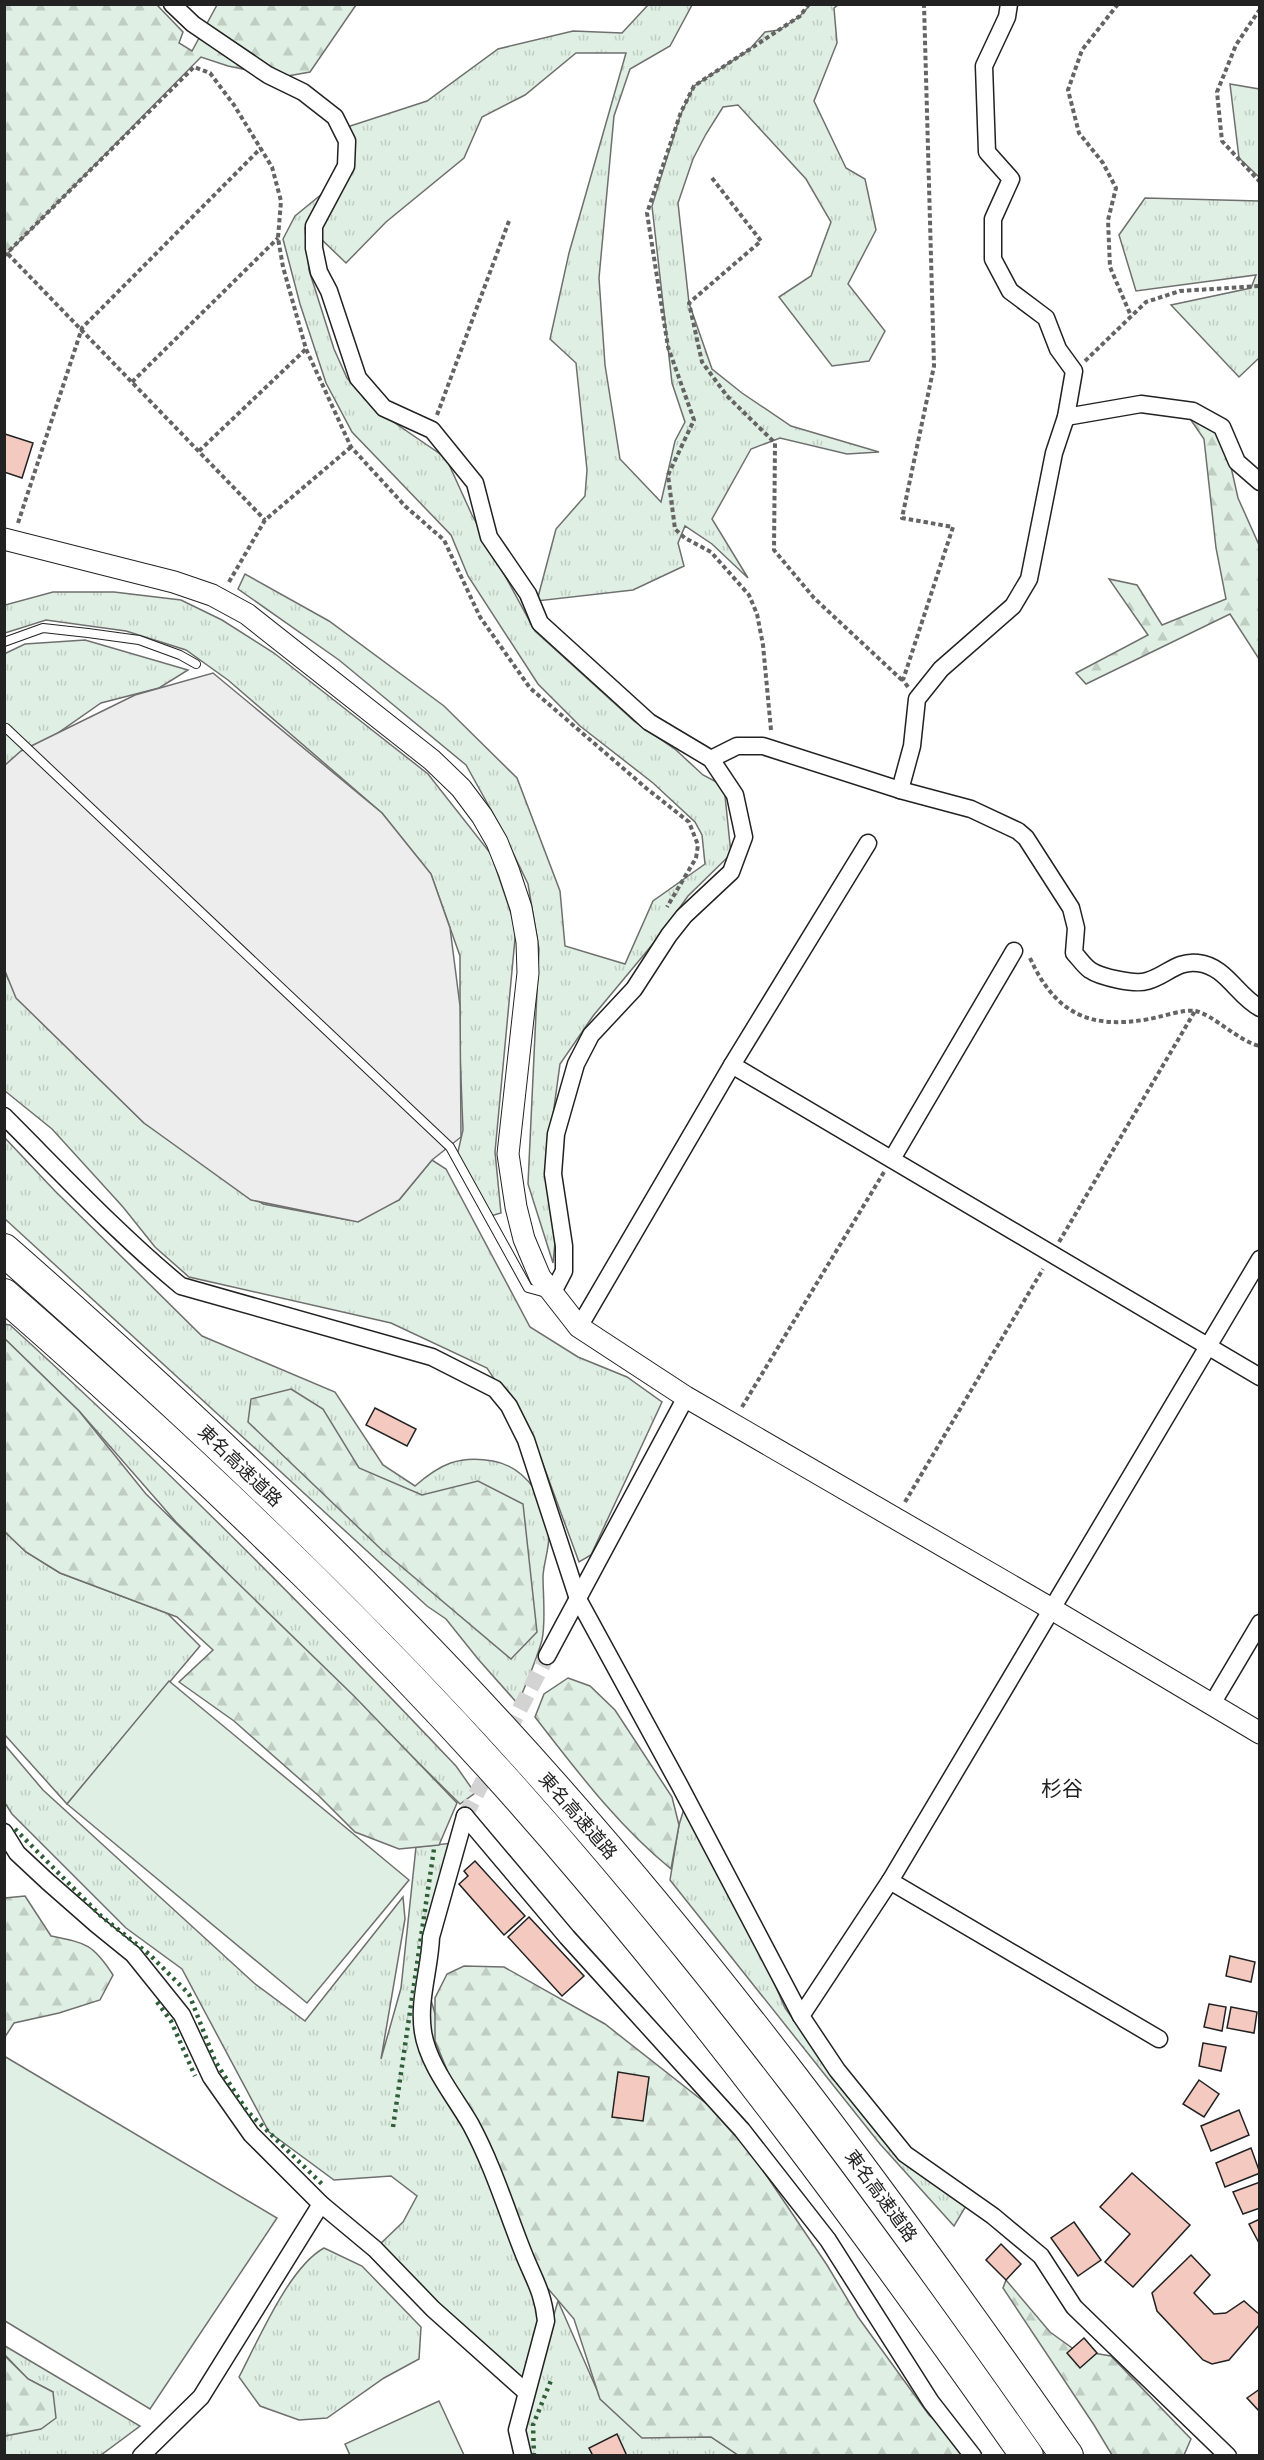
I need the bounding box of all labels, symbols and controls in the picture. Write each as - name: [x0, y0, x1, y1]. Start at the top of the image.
- street label: 東名高速道路: [195, 1421, 286, 1510]
- street label: 東名高速道路: [536, 1768, 622, 1863]
- district label: 杉谷: [1041, 1776, 1083, 1800]
- street label: 東名高速道路: [842, 2146, 922, 2245]

